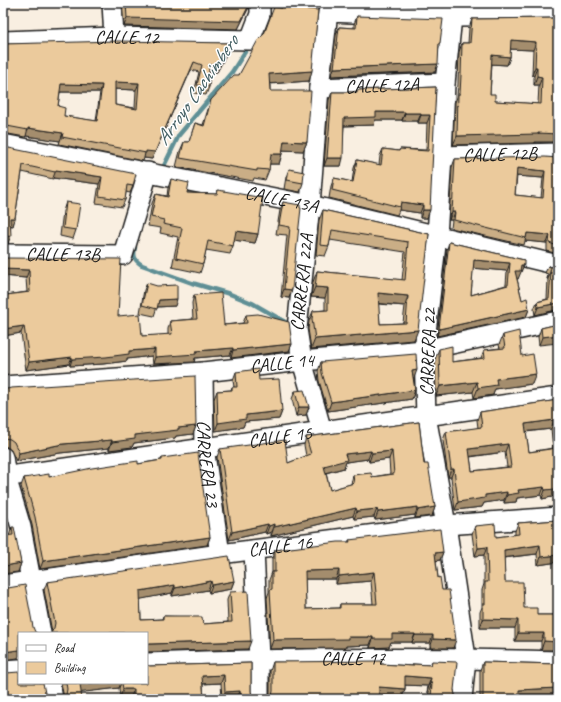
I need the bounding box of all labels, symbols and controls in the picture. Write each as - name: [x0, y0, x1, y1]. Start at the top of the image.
- street label: CALLE 12: [94, 25, 161, 50]
- water label: Arroyo Cachimbero: [150, 28, 246, 150]
- street label: CALLE 12A: [345, 72, 421, 99]
- street label: CALLE 12B: [463, 142, 538, 167]
- street label: CALLE 13A: [243, 180, 322, 219]
- street label: CARRERA 22A: [285, 231, 319, 332]
- street label: CALLE 13B: [26, 242, 101, 267]
- street label: CARRERA 22: [414, 306, 442, 396]
- street label: CALLE 14: [249, 348, 317, 379]
- street label: CARRERA 23: [192, 420, 225, 510]
- street label: CALLE 15: [247, 420, 315, 454]
- street label: CALLE 16: [247, 530, 315, 562]
- legend: [18, 632, 148, 684]
- text: Road: [54, 640, 76, 656]
- street label: CALLE 17: [321, 647, 387, 671]
- text: Building: [54, 660, 86, 676]

